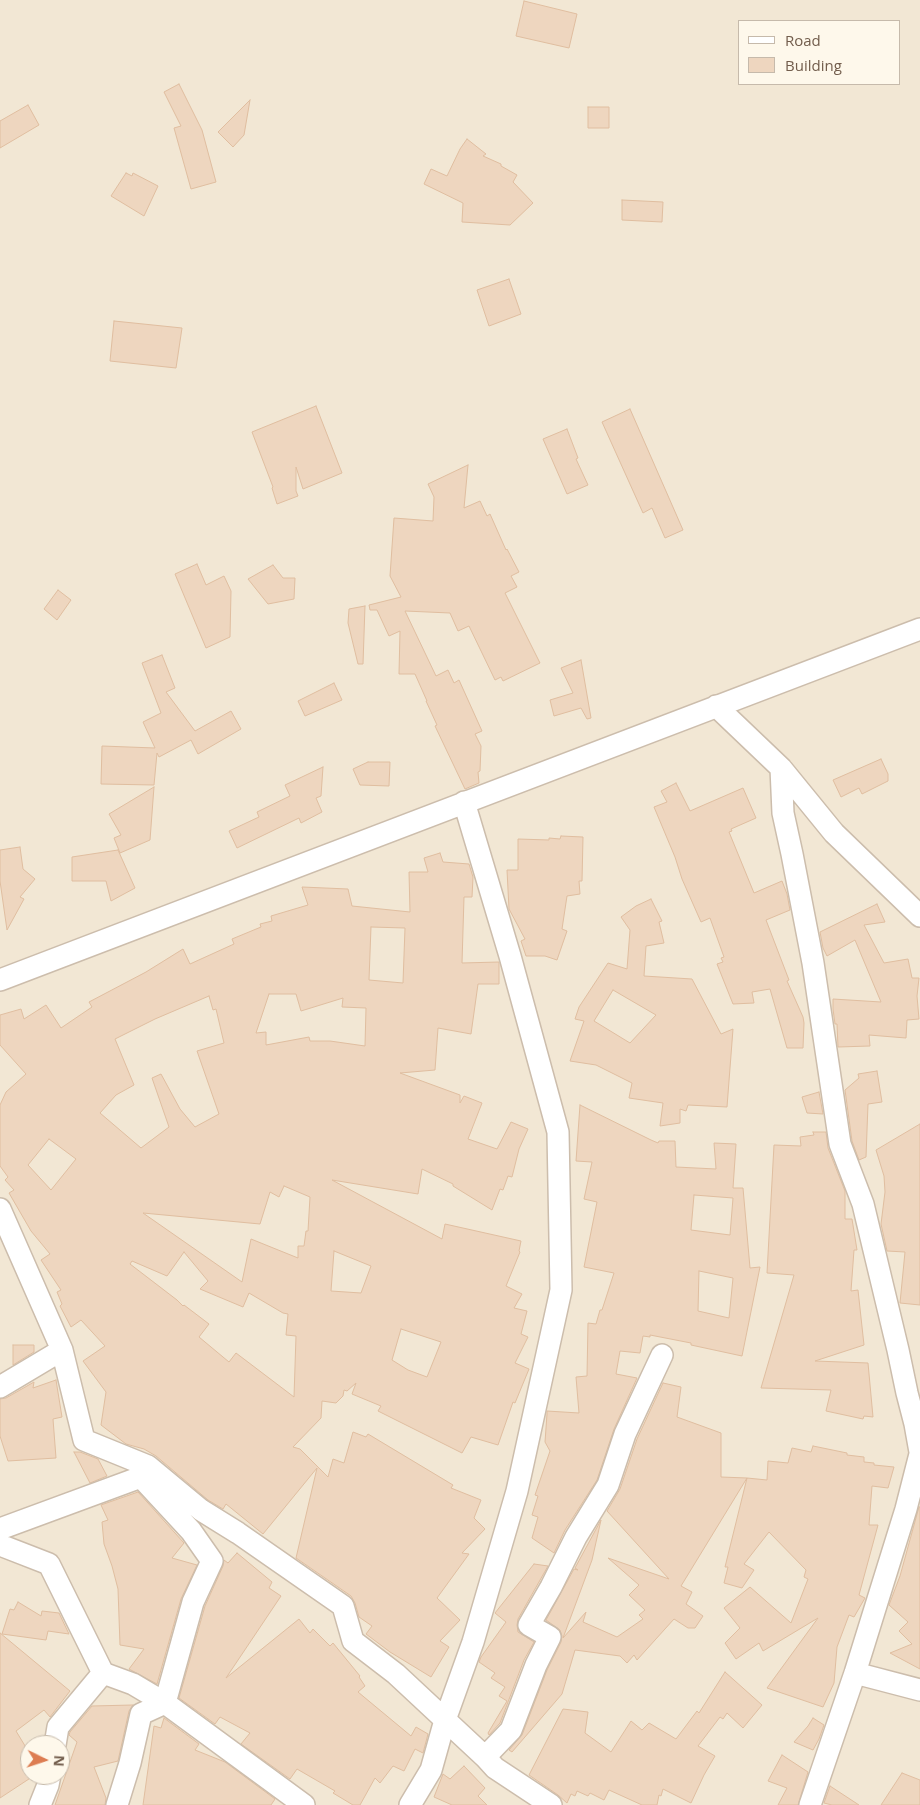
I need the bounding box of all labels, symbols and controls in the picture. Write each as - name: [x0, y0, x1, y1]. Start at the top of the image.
- legend: [738, 20, 900, 85]
- text: Road: [785, 30, 821, 50]
- text: Building: [785, 55, 842, 75]
- north arrow: [20, 1735, 70, 1785]
- text: N: [50, 1755, 69, 1767]

